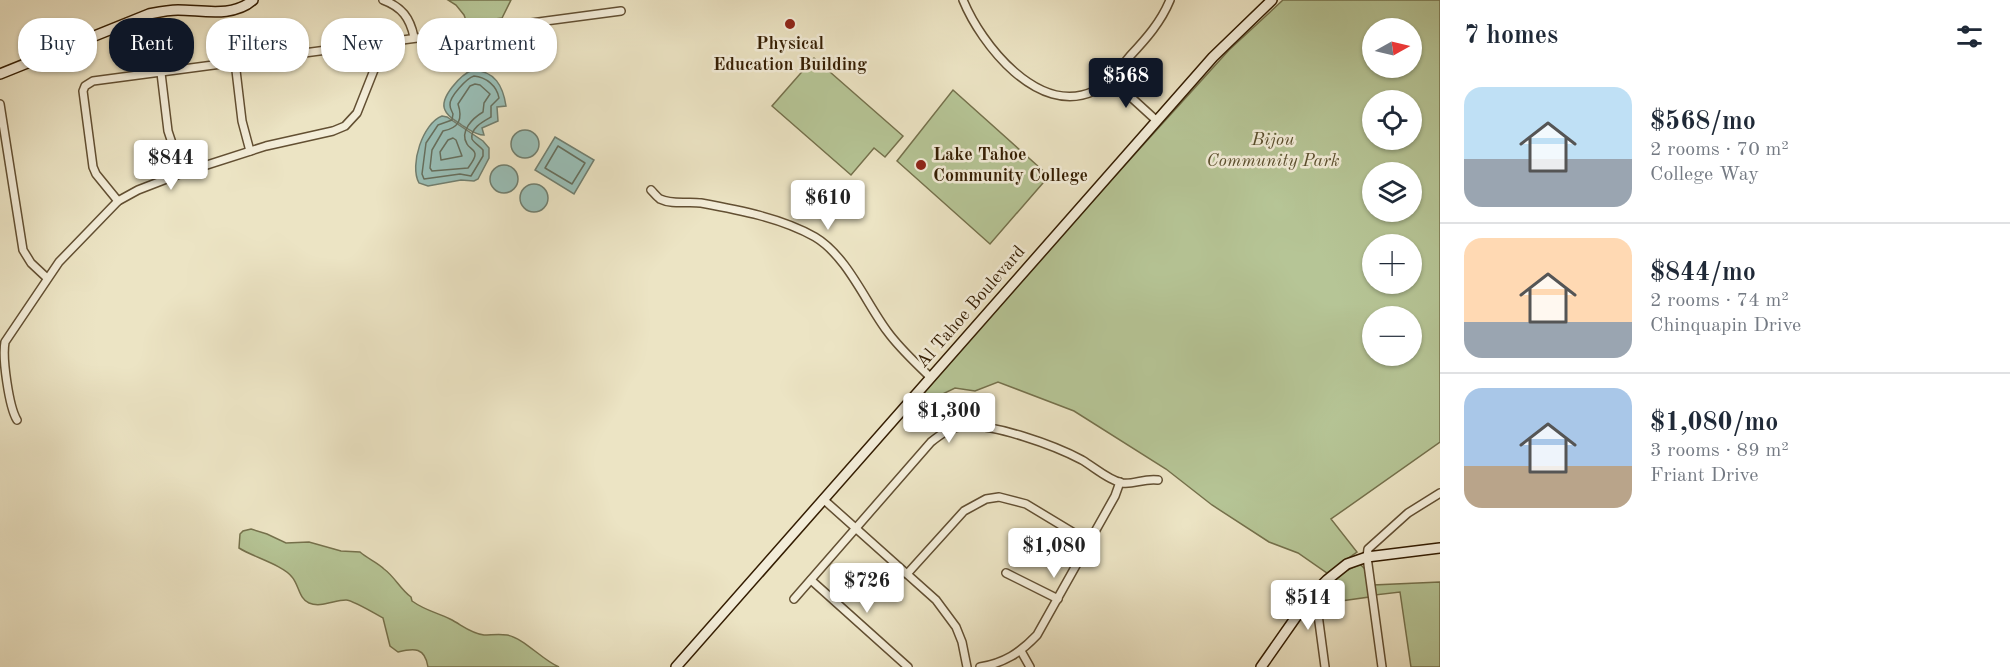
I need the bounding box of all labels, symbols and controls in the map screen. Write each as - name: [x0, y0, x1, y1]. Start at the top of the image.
- marker: Physical Education Building: [783, 17, 797, 31]
- chip: Buy: [18, 18, 97, 72]
- chip: Rent: [109, 18, 194, 72]
- chip: Filters: [206, 18, 309, 72]
- chip: New: [321, 18, 405, 72]
- chip: Apartment: [417, 18, 557, 72]
- north arrow: [1362, 18, 1422, 78]
- map controls: [1362, 18, 1422, 366]
- icon: filters: [1953, 20, 1986, 53]
- text: 7 homes: [1464, 23, 1558, 49]
- place label: Physical Education Building: [713, 35, 867, 74]
- pin: $568: [1090, 58, 1162, 109]
- text: $568: [1103, 67, 1149, 87]
- button: locate: [1362, 90, 1422, 150]
- text: $568/mo: [1650, 109, 1756, 135]
- icon: home: [1512, 111, 1584, 183]
- park label: Bijou Community Park: [1206, 131, 1340, 170]
- pin: $844: [135, 140, 207, 191]
- text: 2 rooms · 70 m²: [1650, 140, 1789, 160]
- place label: Lake Tahoe Community College: [933, 146, 1088, 185]
- text: $844: [148, 149, 194, 169]
- marker: Lake Tahoe Community College: [914, 158, 928, 172]
- button: layers: [1362, 162, 1422, 222]
- text: College Way: [1650, 165, 1759, 185]
- pin: $610: [792, 180, 864, 231]
- text: $610: [805, 189, 851, 209]
- button: +: [1362, 234, 1422, 294]
- street label: Al Tahoe Boulevard: [913, 243, 1029, 371]
- text: $844/mo: [1650, 260, 1756, 286]
- icon: home: [1512, 262, 1584, 334]
- text: 2 rooms · 74 m²: [1650, 291, 1789, 311]
- button: −: [1362, 306, 1422, 366]
- text: Chinquapin Drive: [1650, 316, 1801, 336]
- pin: $1,300: [900, 393, 998, 444]
- text: $1,300: [917, 402, 981, 422]
- text: $1,080/mo: [1650, 410, 1778, 436]
- icon: home: [1512, 412, 1584, 484]
- text: 3 rooms · 89 m²: [1650, 441, 1789, 461]
- text: Friant Drive: [1650, 466, 1758, 486]
- pin: $1,080: [1005, 528, 1103, 579]
- text: $1,080: [1022, 537, 1086, 557]
- pin: $726: [831, 563, 903, 614]
- text: $726: [844, 572, 890, 592]
- pin: $514: [1272, 580, 1344, 631]
- text: $514: [1285, 589, 1331, 609]

